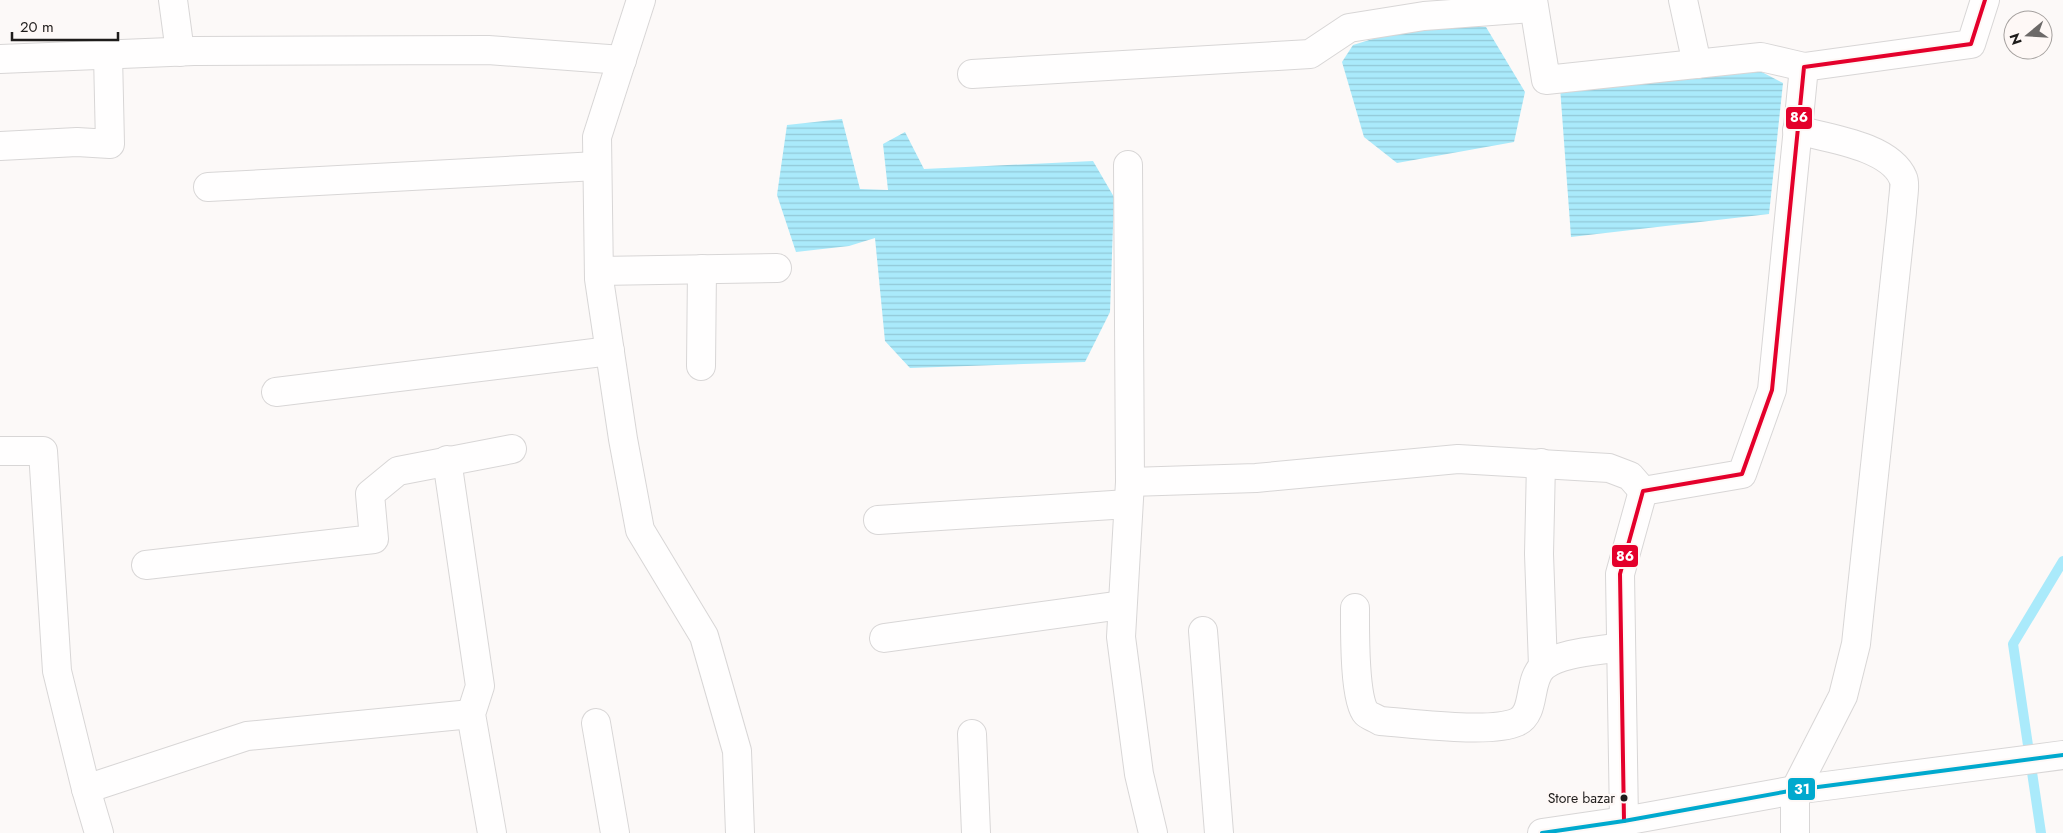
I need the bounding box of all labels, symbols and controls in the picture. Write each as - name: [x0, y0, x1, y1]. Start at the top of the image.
- scale bar: [12, 10, 119, 42]
- north arrow: [2003, 10, 2053, 60]
- text: 20 m: [20, 16, 54, 38]
- text: N: [2004, 31, 2027, 47]
- line badge: 86: [1785, 106, 1813, 130]
- text: 86: [1790, 107, 1808, 127]
- line badge: 86: [1611, 544, 1639, 568]
- text: 86: [1616, 546, 1634, 566]
- line badge: 31: [1787, 777, 1816, 801]
- text: 31: [1794, 779, 1810, 799]
- place label: Store bazar: [1548, 788, 1615, 808]
- marker: Store bazar: [1619, 793, 1629, 803]

